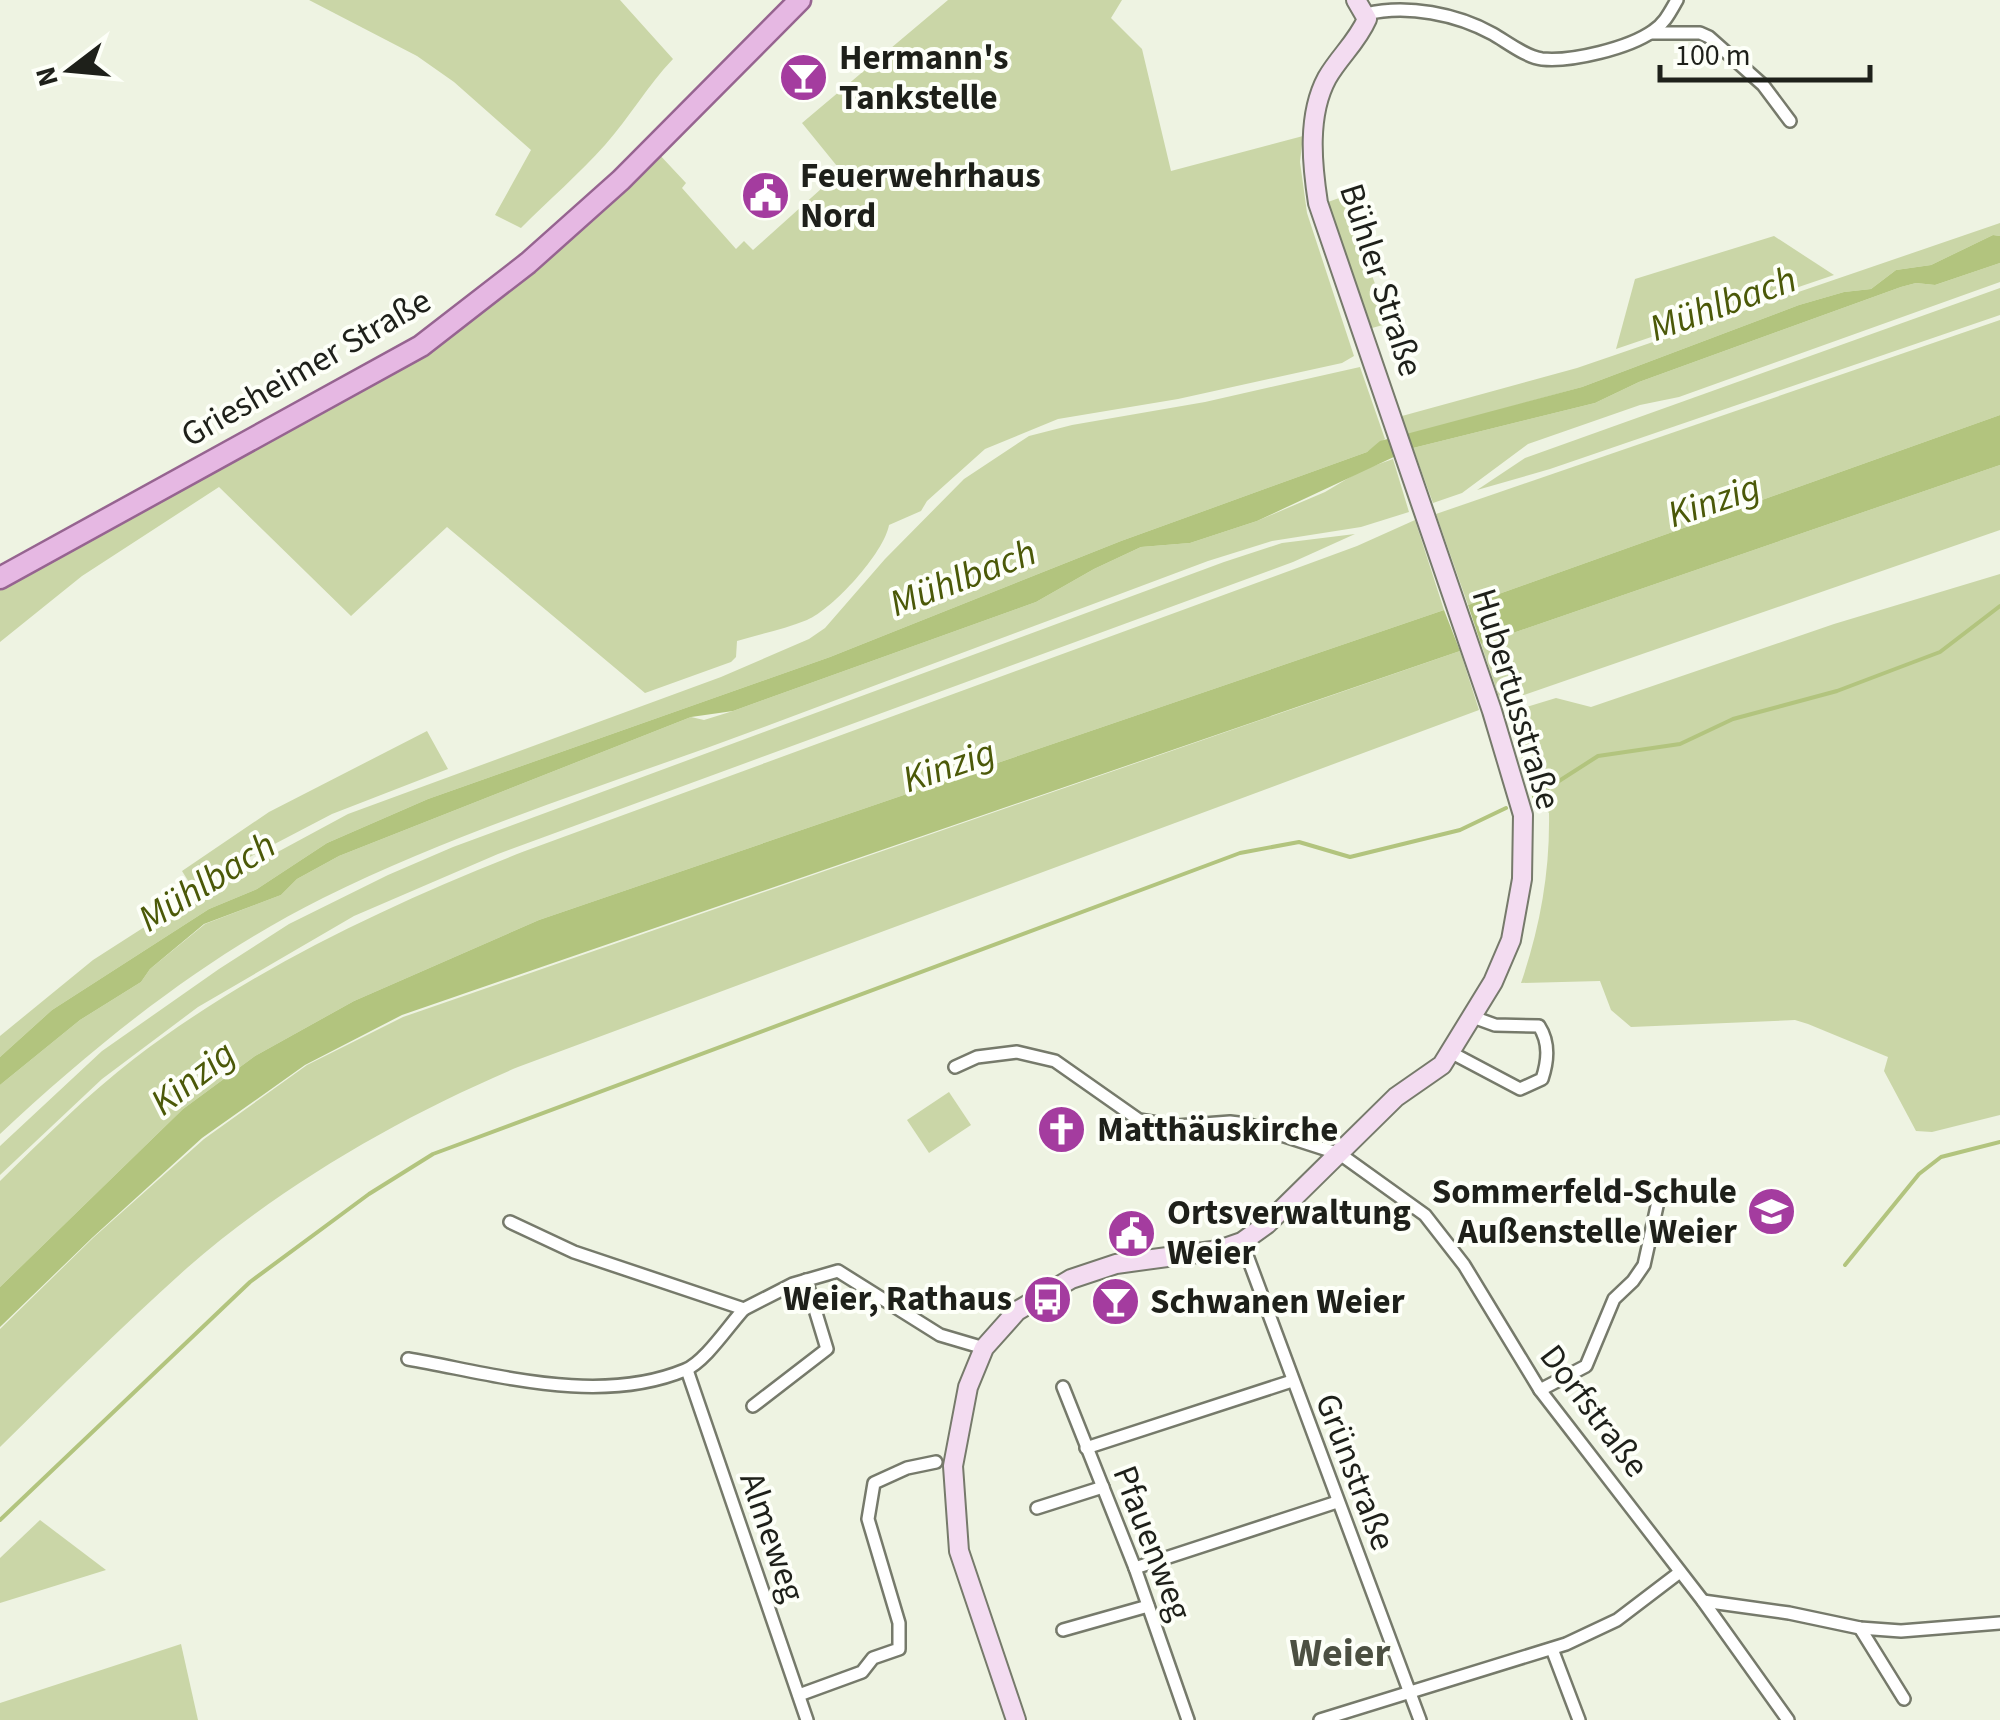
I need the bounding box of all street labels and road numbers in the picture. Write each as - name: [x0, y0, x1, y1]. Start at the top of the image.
- street label: Bühler Straße: [1326, 177, 1436, 383]
- street label: Griesheimer Straße: [172, 276, 440, 460]
- street label: Hubertusstraße: [1459, 582, 1573, 816]
- street label: Dorfstraße: [1527, 1334, 1661, 1488]
- street label: Grünstraße: [1302, 1386, 1408, 1558]
- street label: Pfauenweg: [1100, 1458, 1205, 1628]
- street label: Almeweg: [727, 1465, 818, 1609]

